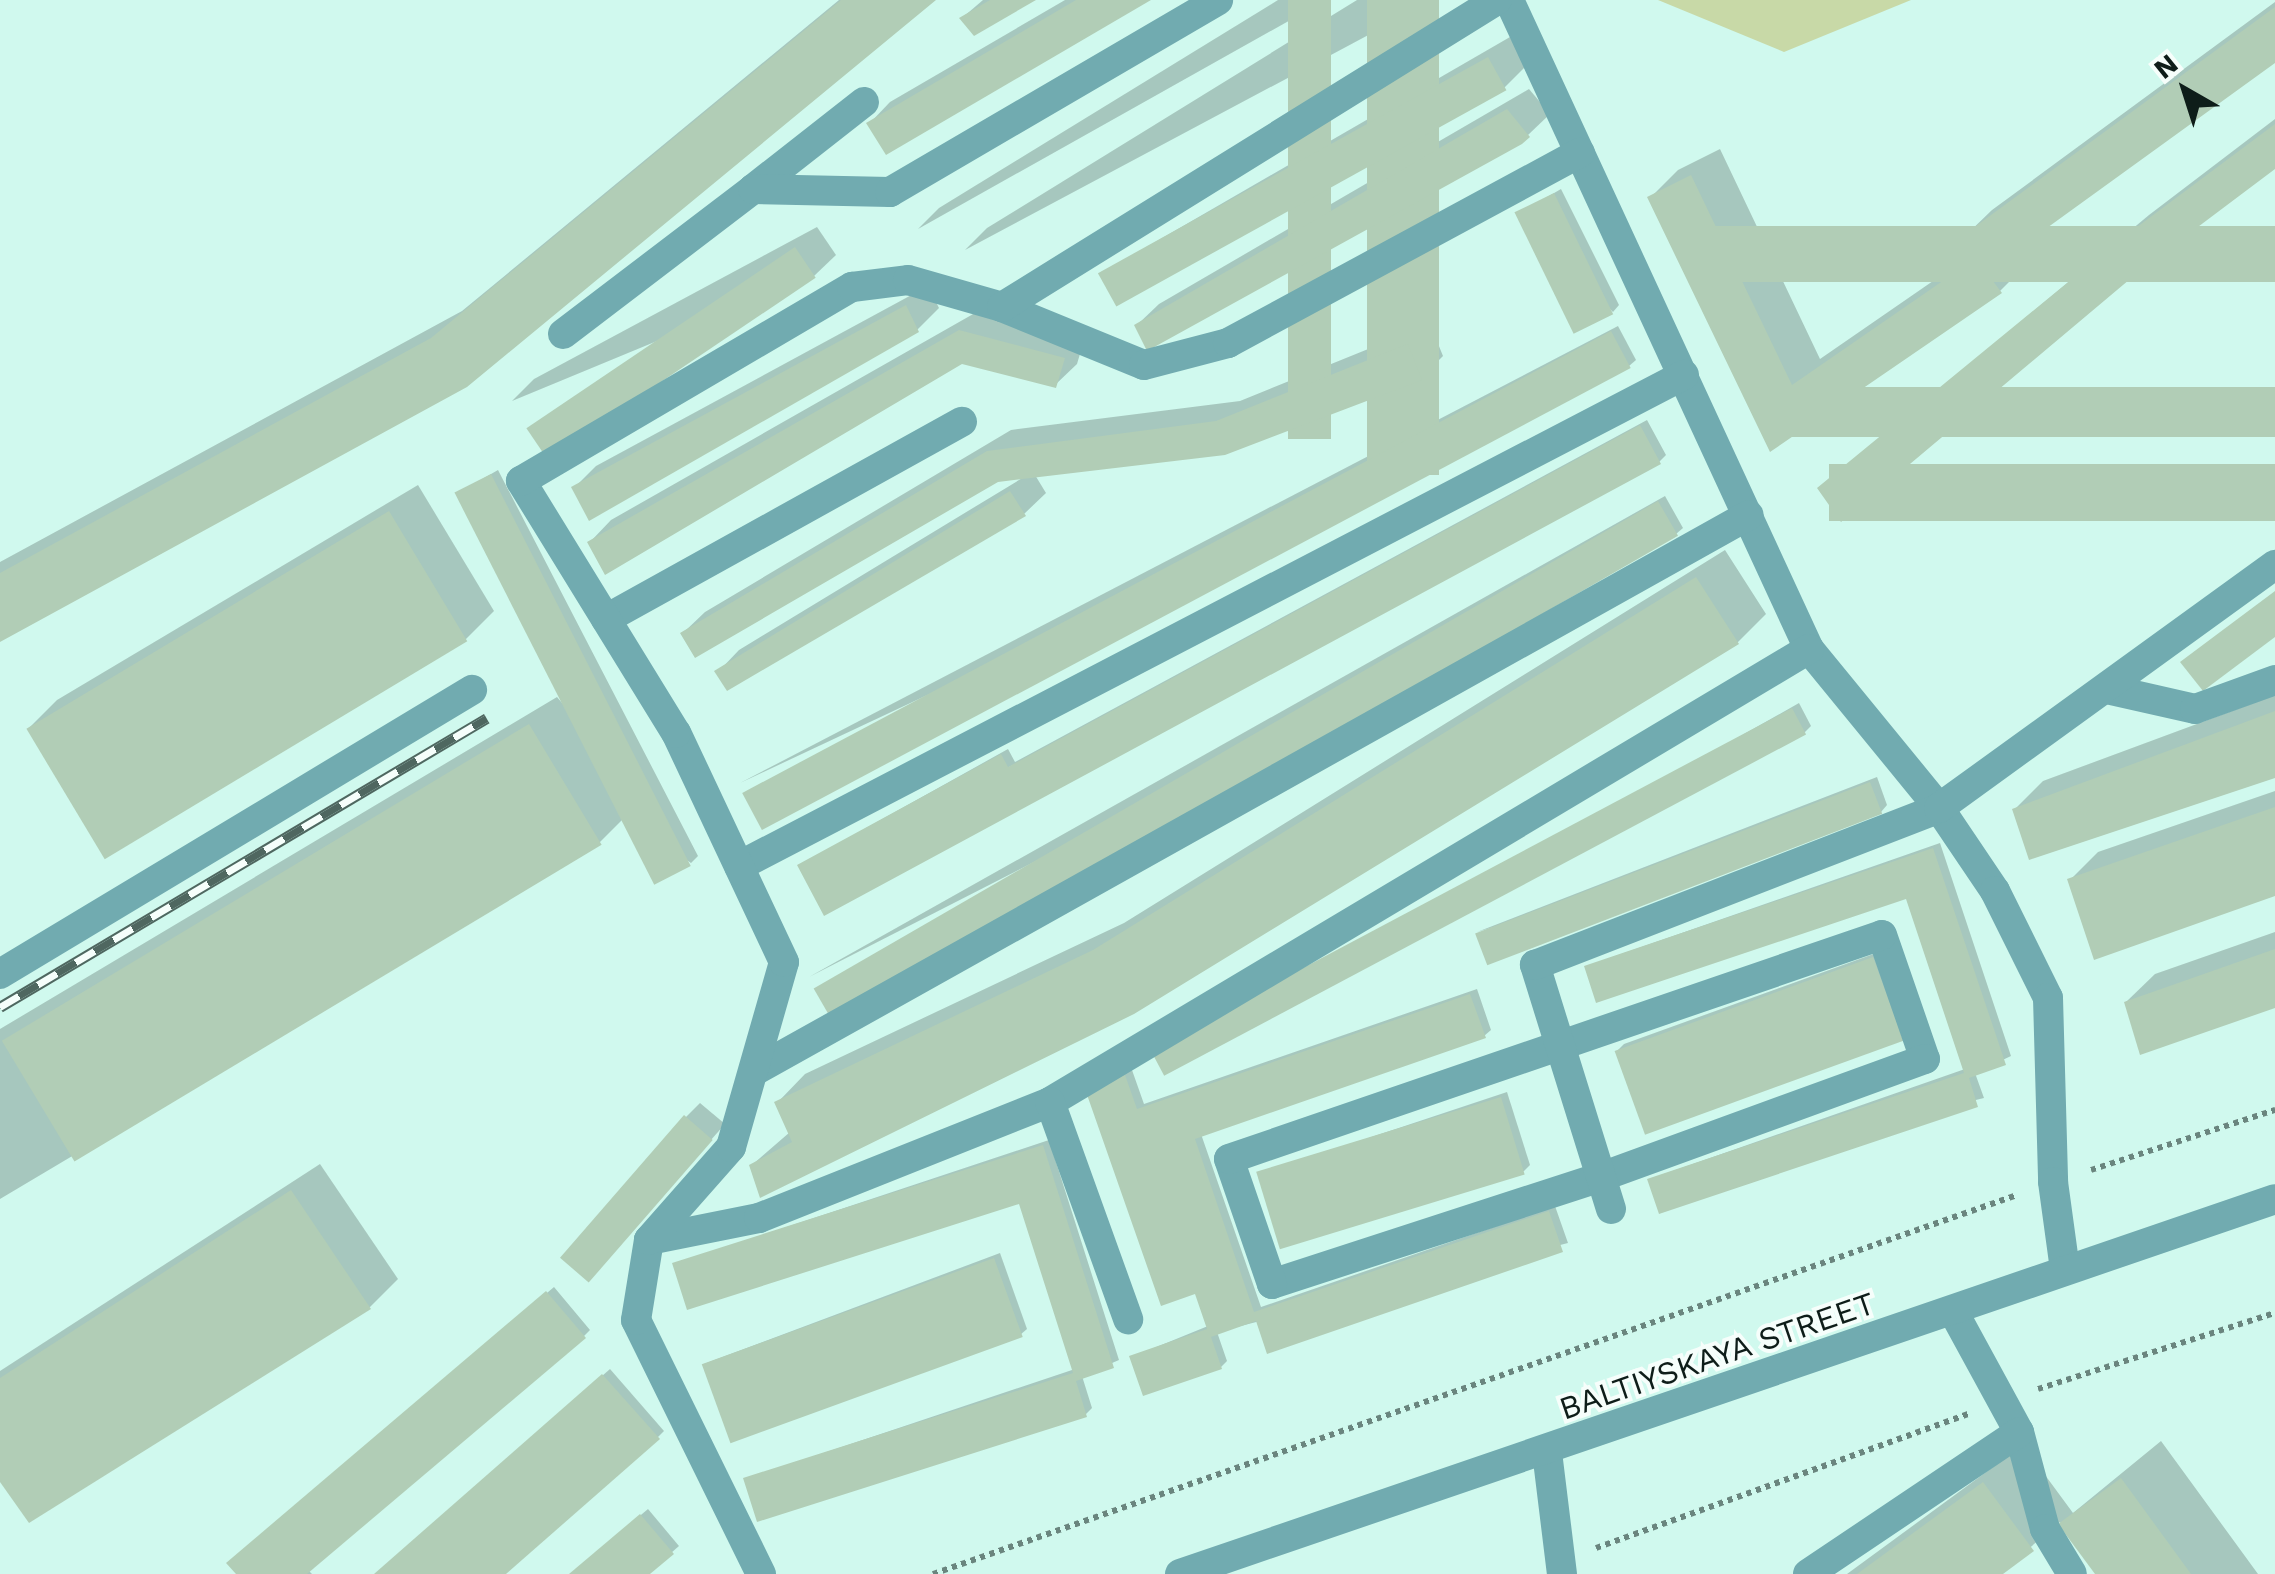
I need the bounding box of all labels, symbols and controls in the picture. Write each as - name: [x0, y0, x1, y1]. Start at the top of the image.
- north arrow: [2135, 40, 2235, 140]
- text: N: [2147, 47, 2184, 86]
- street label: BALTIYSKAYA STREET: [1554, 1284, 1880, 1428]

